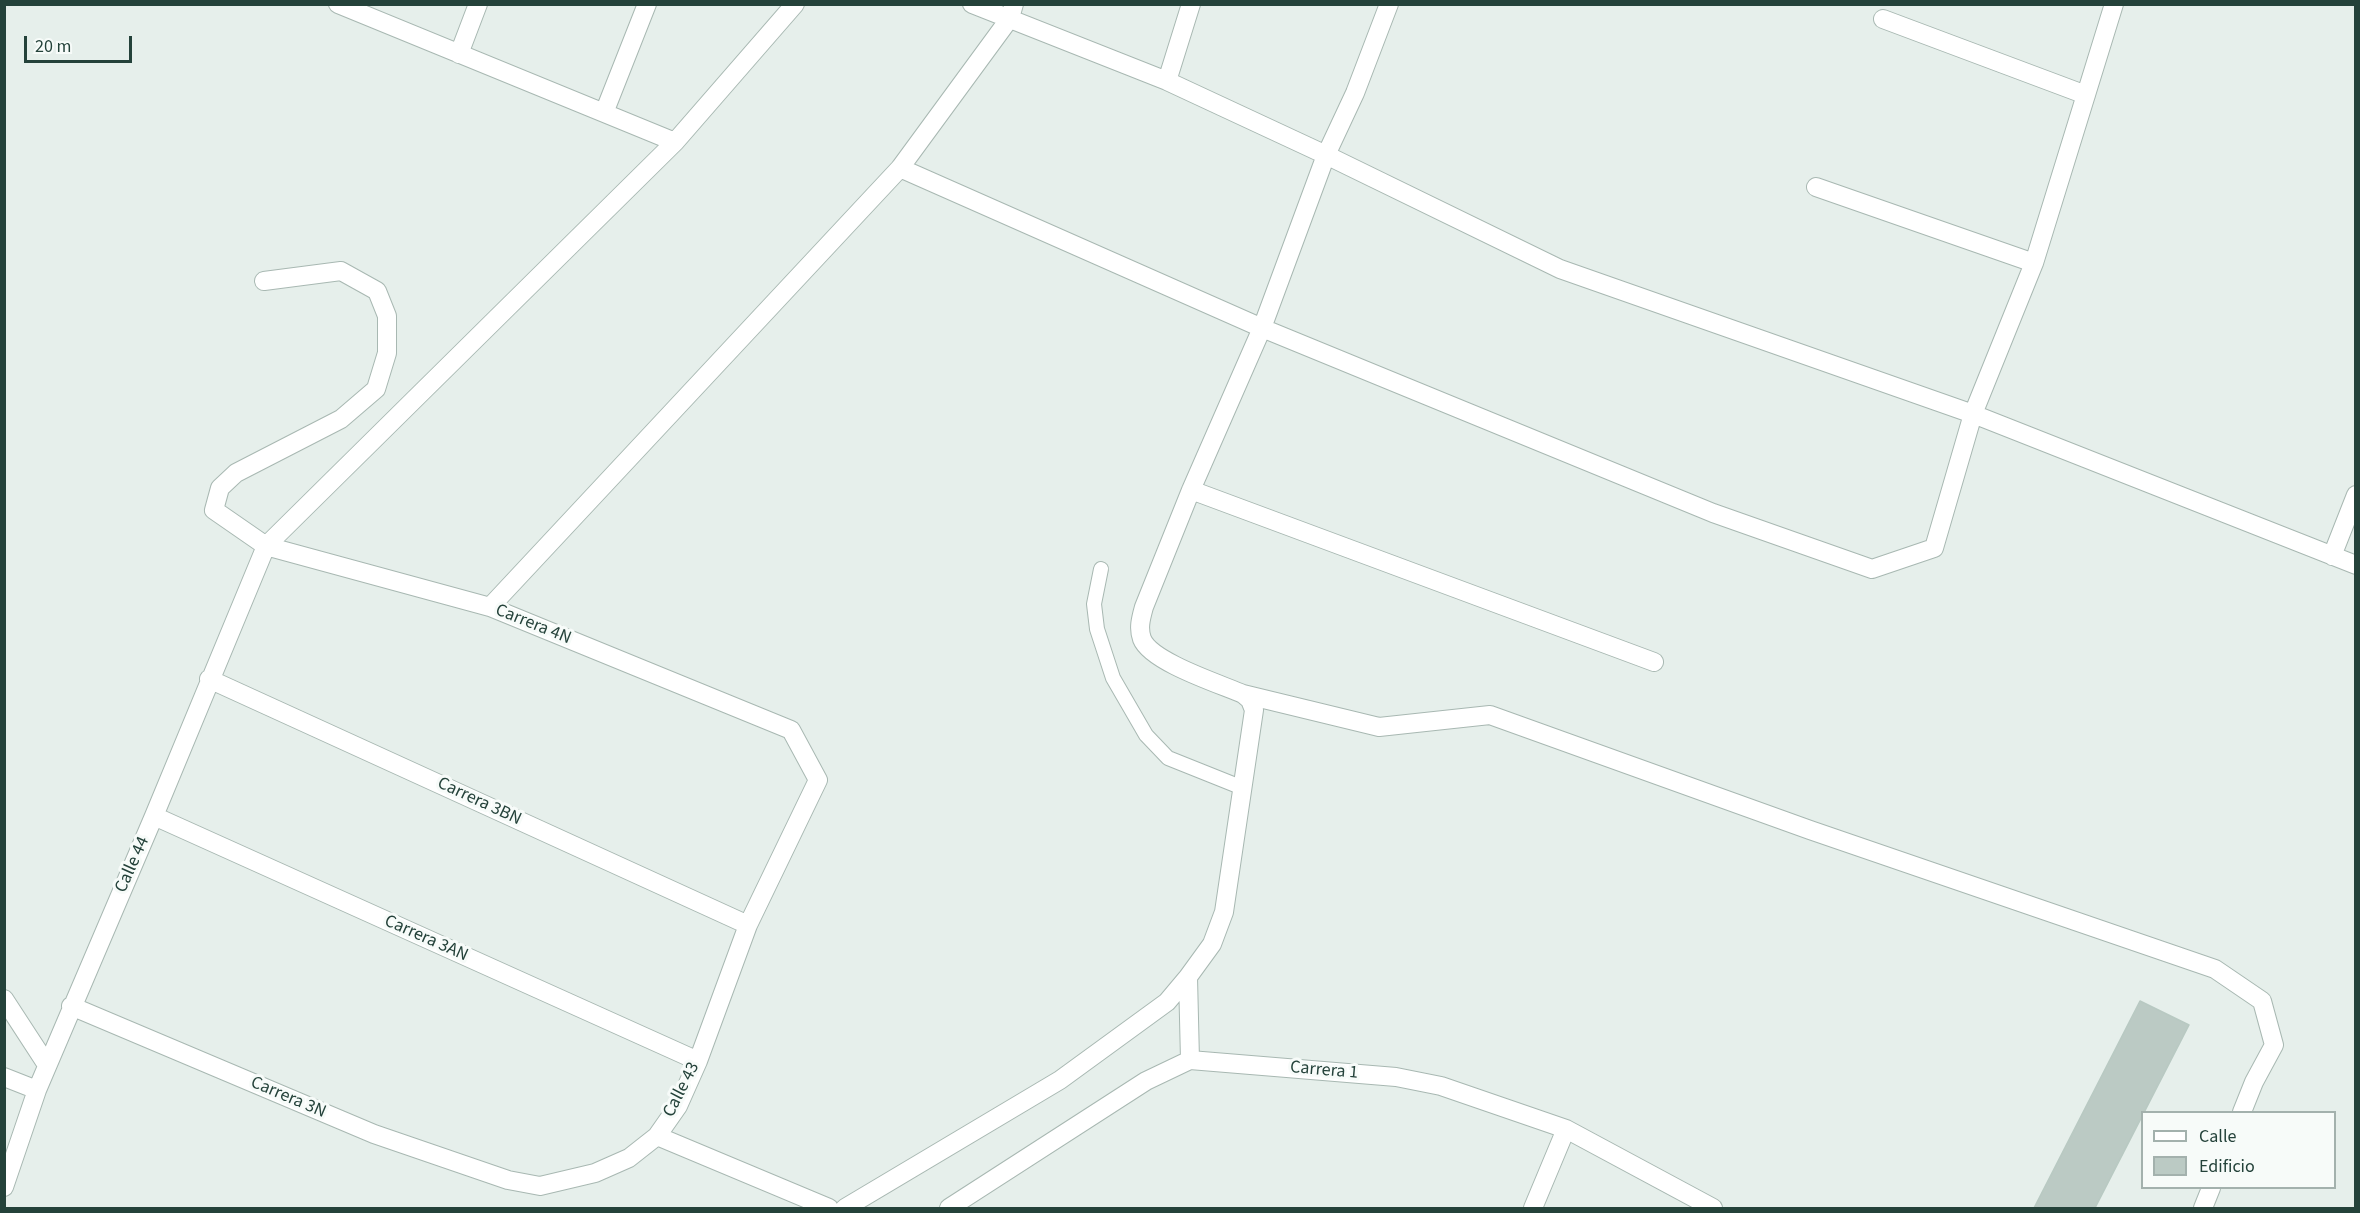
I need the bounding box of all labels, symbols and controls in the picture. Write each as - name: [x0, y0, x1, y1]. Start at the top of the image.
- scale bar: [27, 24, 135, 62]
- text: 20 m: [35, 34, 71, 59]
- street label: Carrera 4N: [492, 600, 574, 650]
- street label: Carrera 3BN: [434, 773, 524, 831]
- street label: Calle 44: [111, 834, 155, 896]
- street label: Carrera 3AN: [381, 911, 471, 967]
- street label: Carrera 1: [1289, 1057, 1359, 1085]
- street label: Calle 43: [659, 1059, 705, 1121]
- street label: Carrera 3N: [247, 1072, 329, 1124]
- legend: [2141, 1111, 2336, 1189]
- text: Calle: [2199, 1124, 2236, 1149]
- text: Edificio: [2199, 1154, 2255, 1179]

